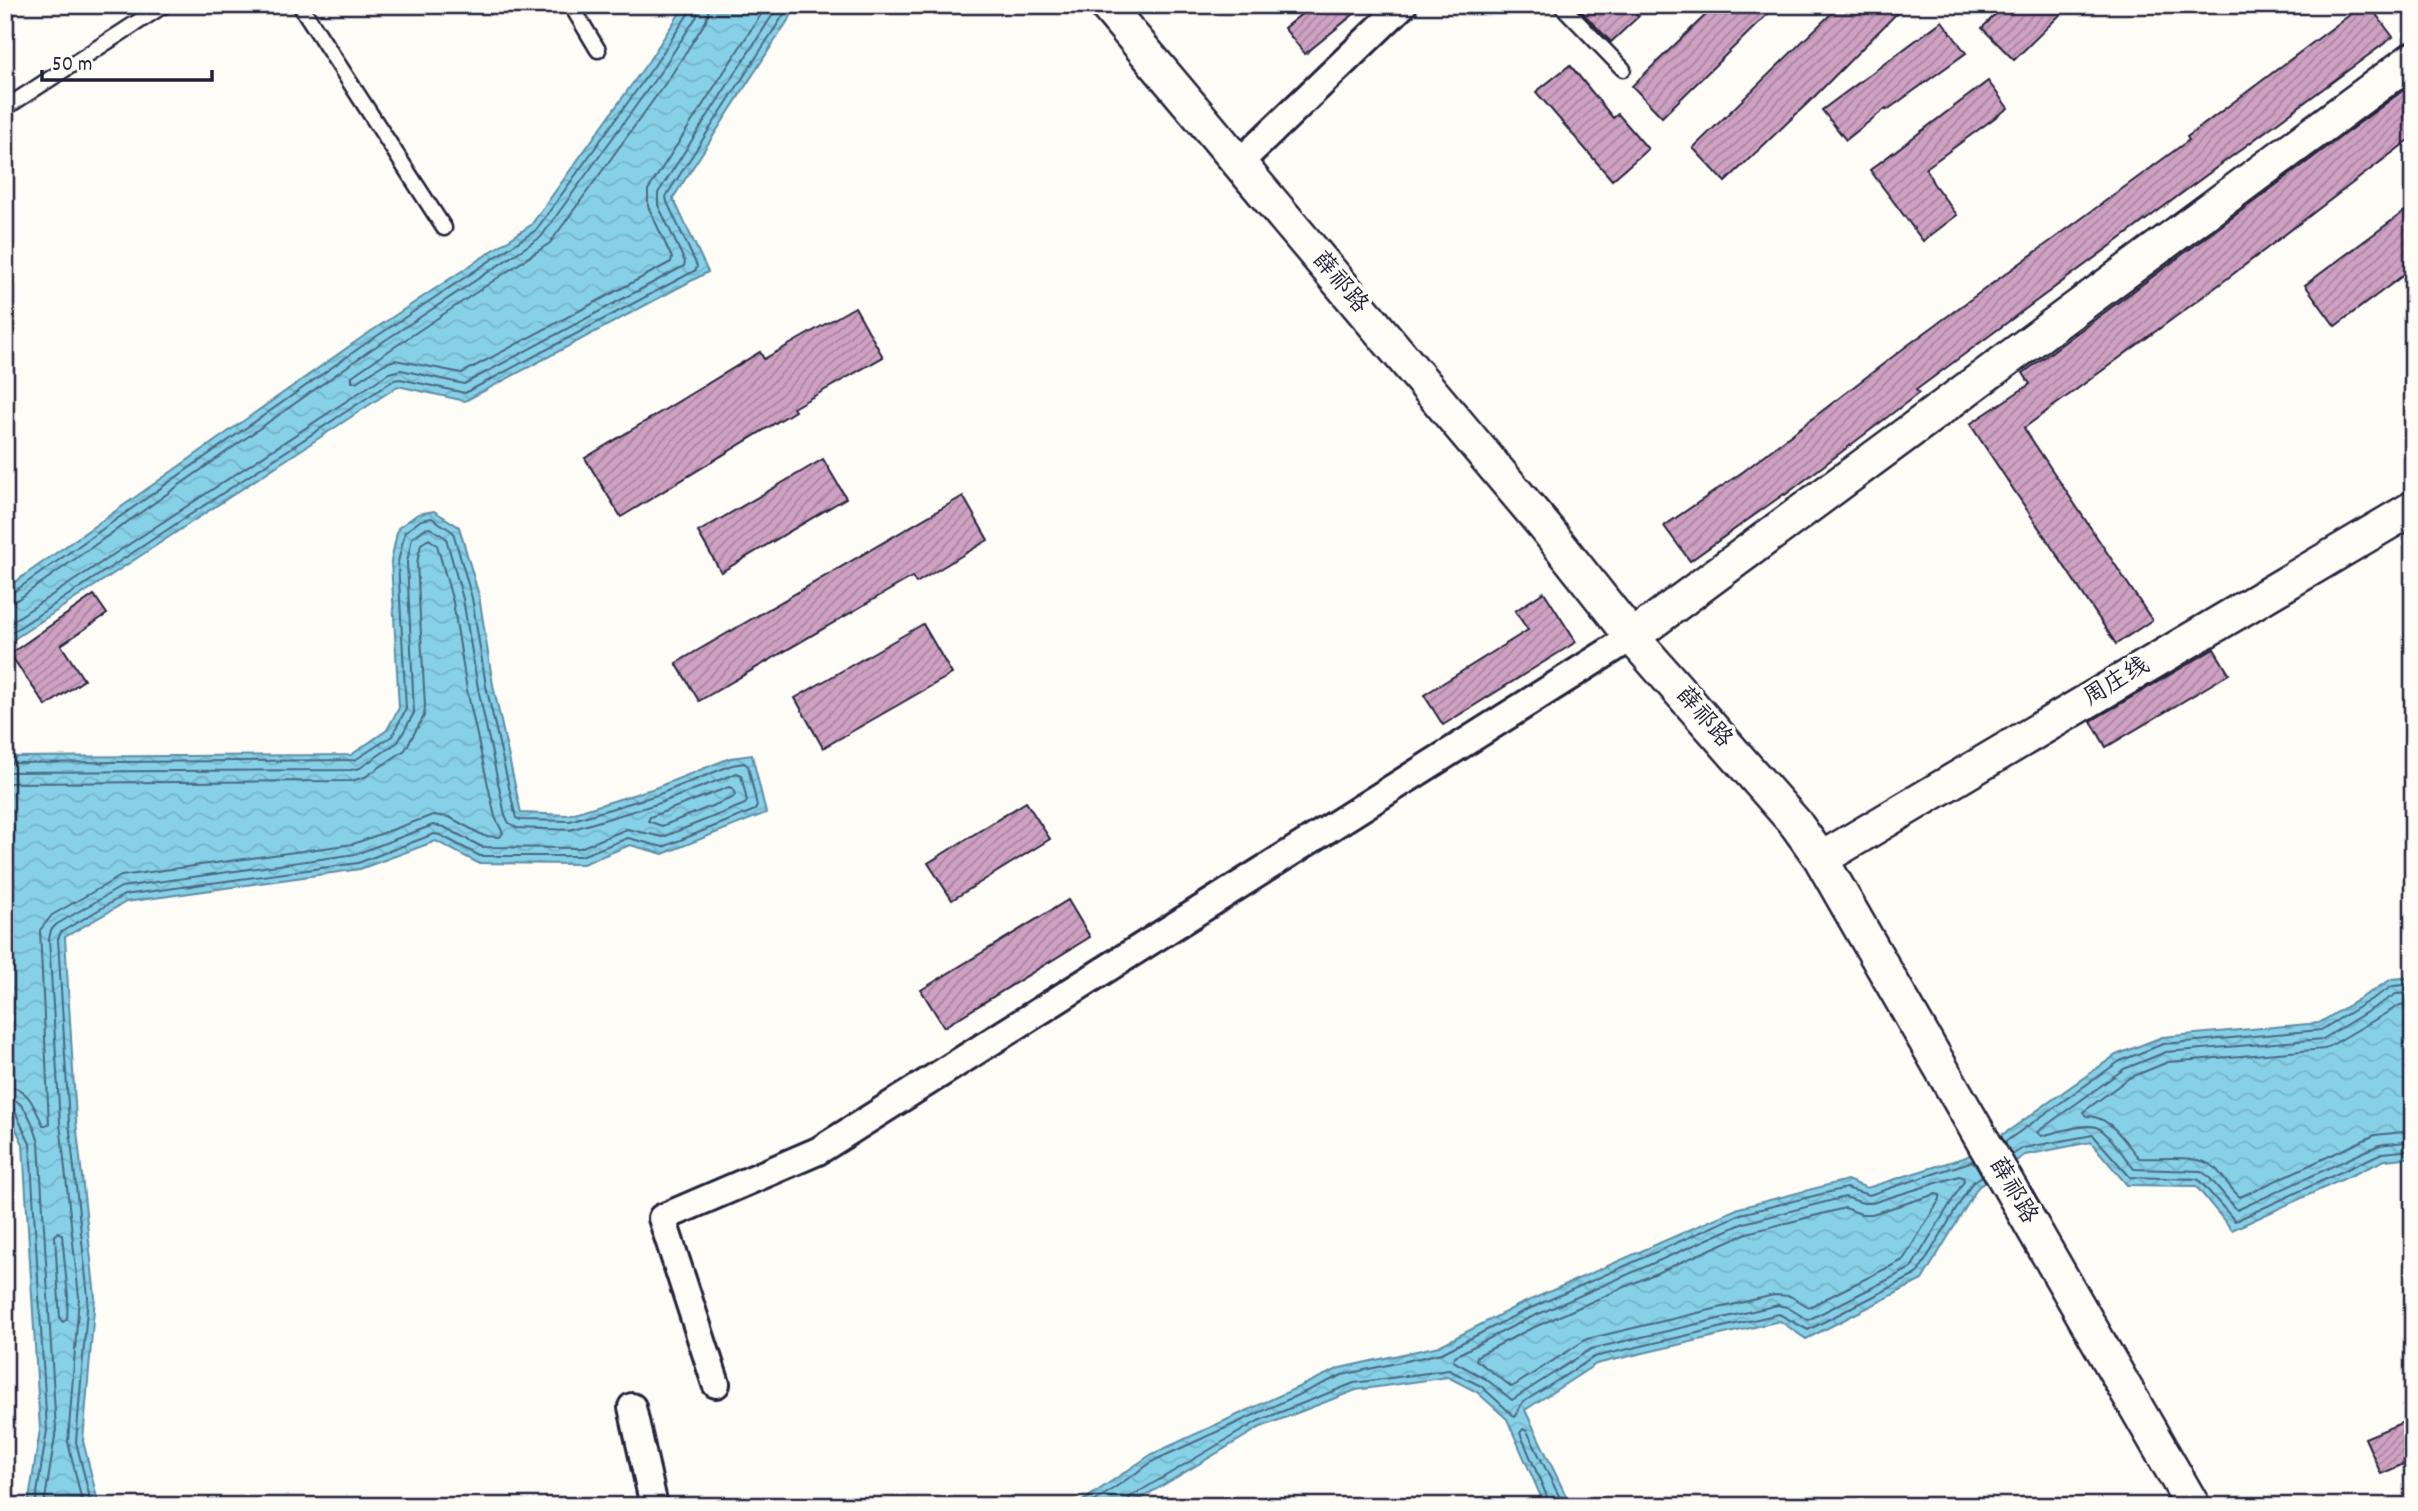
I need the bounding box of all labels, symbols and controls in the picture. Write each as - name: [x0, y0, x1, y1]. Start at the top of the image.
- scale bar: [42, 38, 212, 82]
- text: 50 m: [52, 51, 92, 81]
- street label: 薛祁路: [1303, 244, 1375, 322]
- street label: 周庄线: [2077, 650, 2157, 716]
- street label: 薛祁路: [1667, 680, 1739, 756]
- street label: 薛祁路: [1979, 1151, 2045, 1231]

